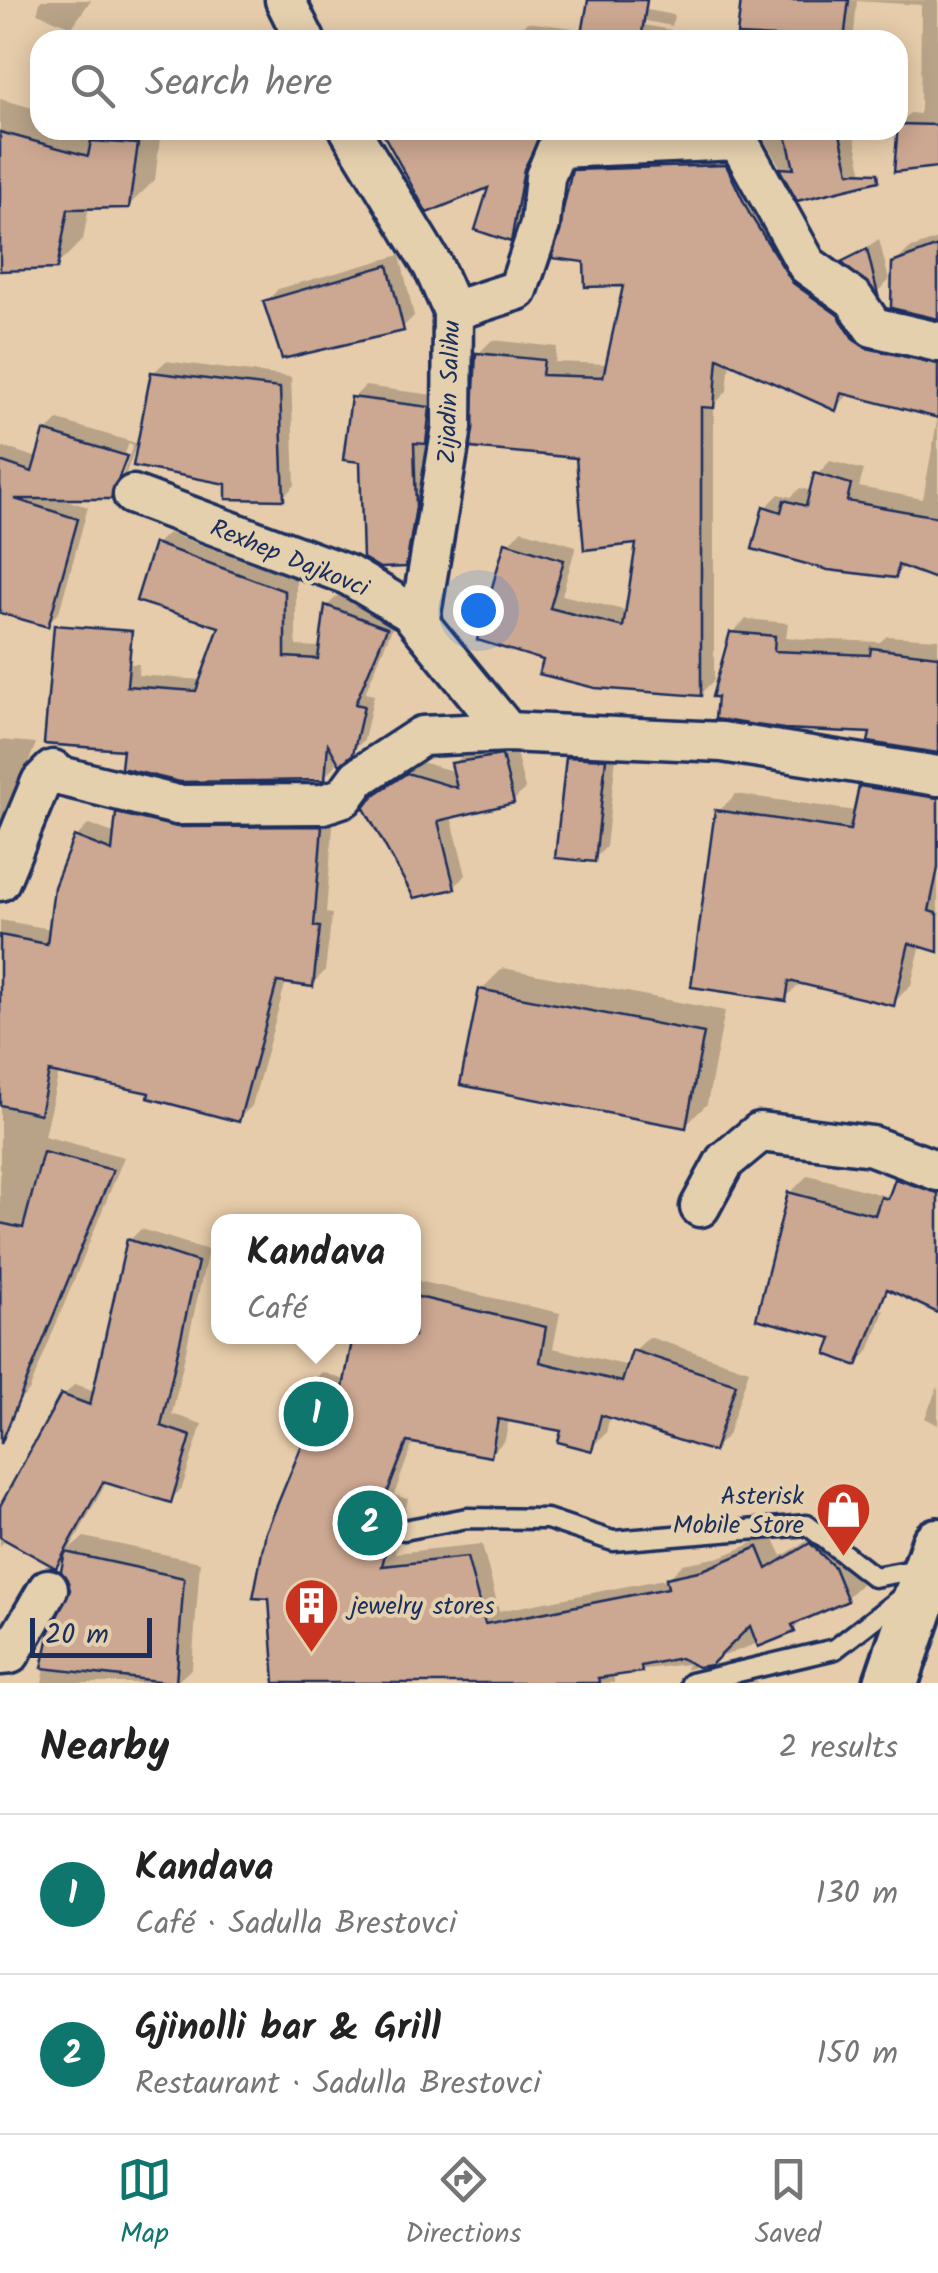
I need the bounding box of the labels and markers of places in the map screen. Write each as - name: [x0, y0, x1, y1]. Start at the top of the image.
- pin: 1: [284, 1376, 348, 1452]
- place label: Asterisk Mobile Store: [673, 1477, 804, 1546]
- shop icon: Asterisk Mobile Store: [813, 1479, 873, 1558]
- pin: 2: [338, 1486, 402, 1560]
- building icon: jewelry stores: [282, 1575, 342, 1654]
- place label: jewelry stores: [345, 1587, 495, 1627]

